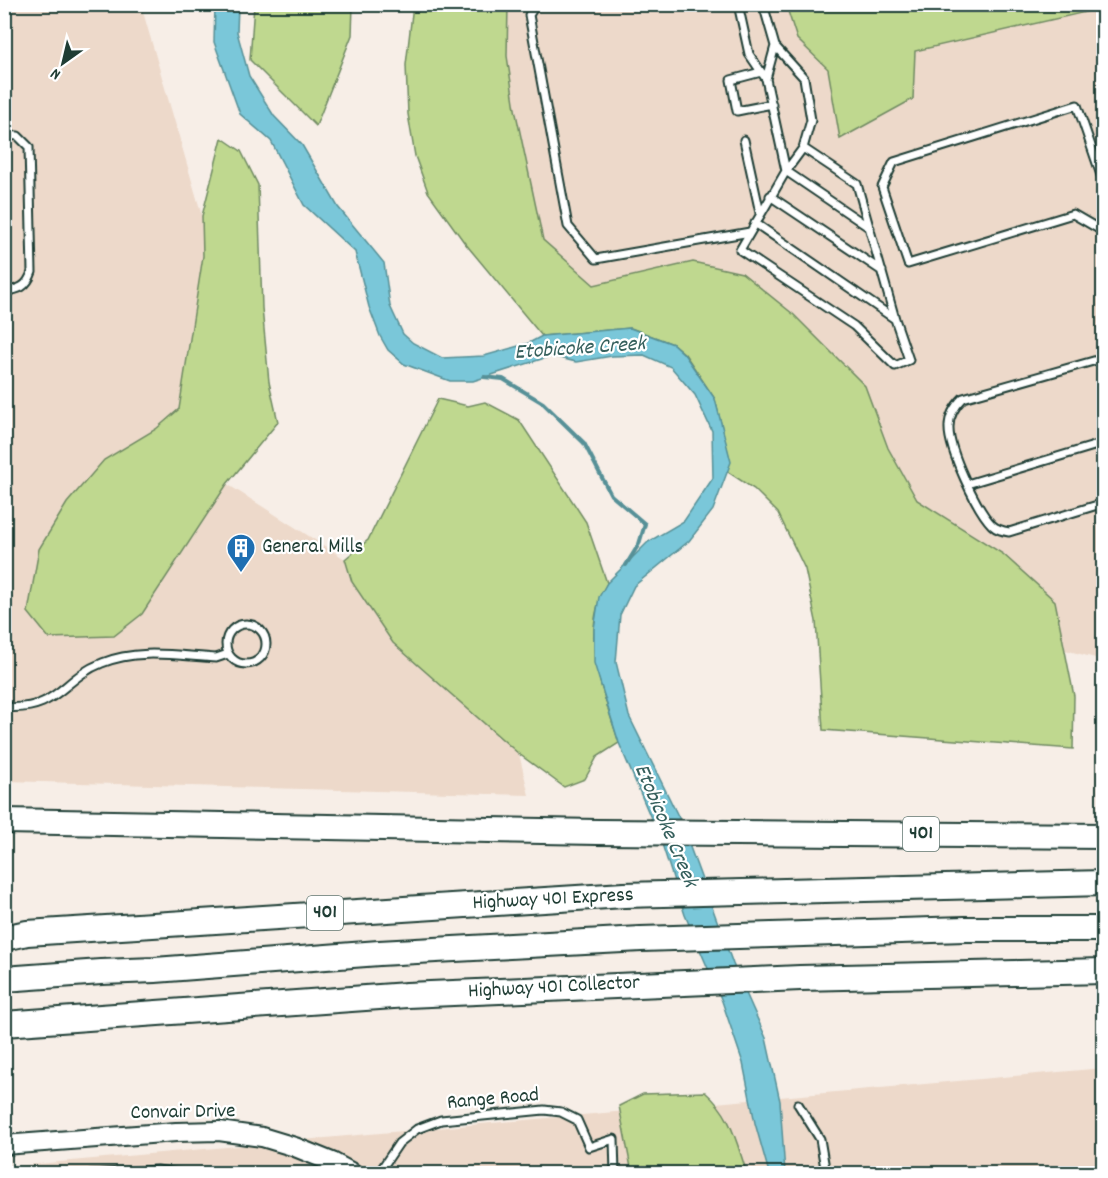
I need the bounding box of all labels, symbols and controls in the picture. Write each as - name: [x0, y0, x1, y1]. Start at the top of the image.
- north arrow: [33, 33, 93, 93]
- text: N: [46, 62, 66, 85]
- water label: Etobicoke Creek: [513, 329, 649, 369]
- building icon: General Mills: [225, 532, 257, 574]
- place label: General Mills: [262, 533, 363, 563]
- water label: Etobicoke Creek: [625, 760, 706, 894]
- road number: 401: [903, 817, 939, 851]
- street label: Highway 401 Express: [472, 881, 634, 919]
- road number: 401: [307, 896, 343, 930]
- street label: Highway 401 Collector: [467, 969, 641, 1007]
- street label: Range Road: [446, 1081, 540, 1119]
- street label: Convair Drive: [130, 1097, 236, 1129]

